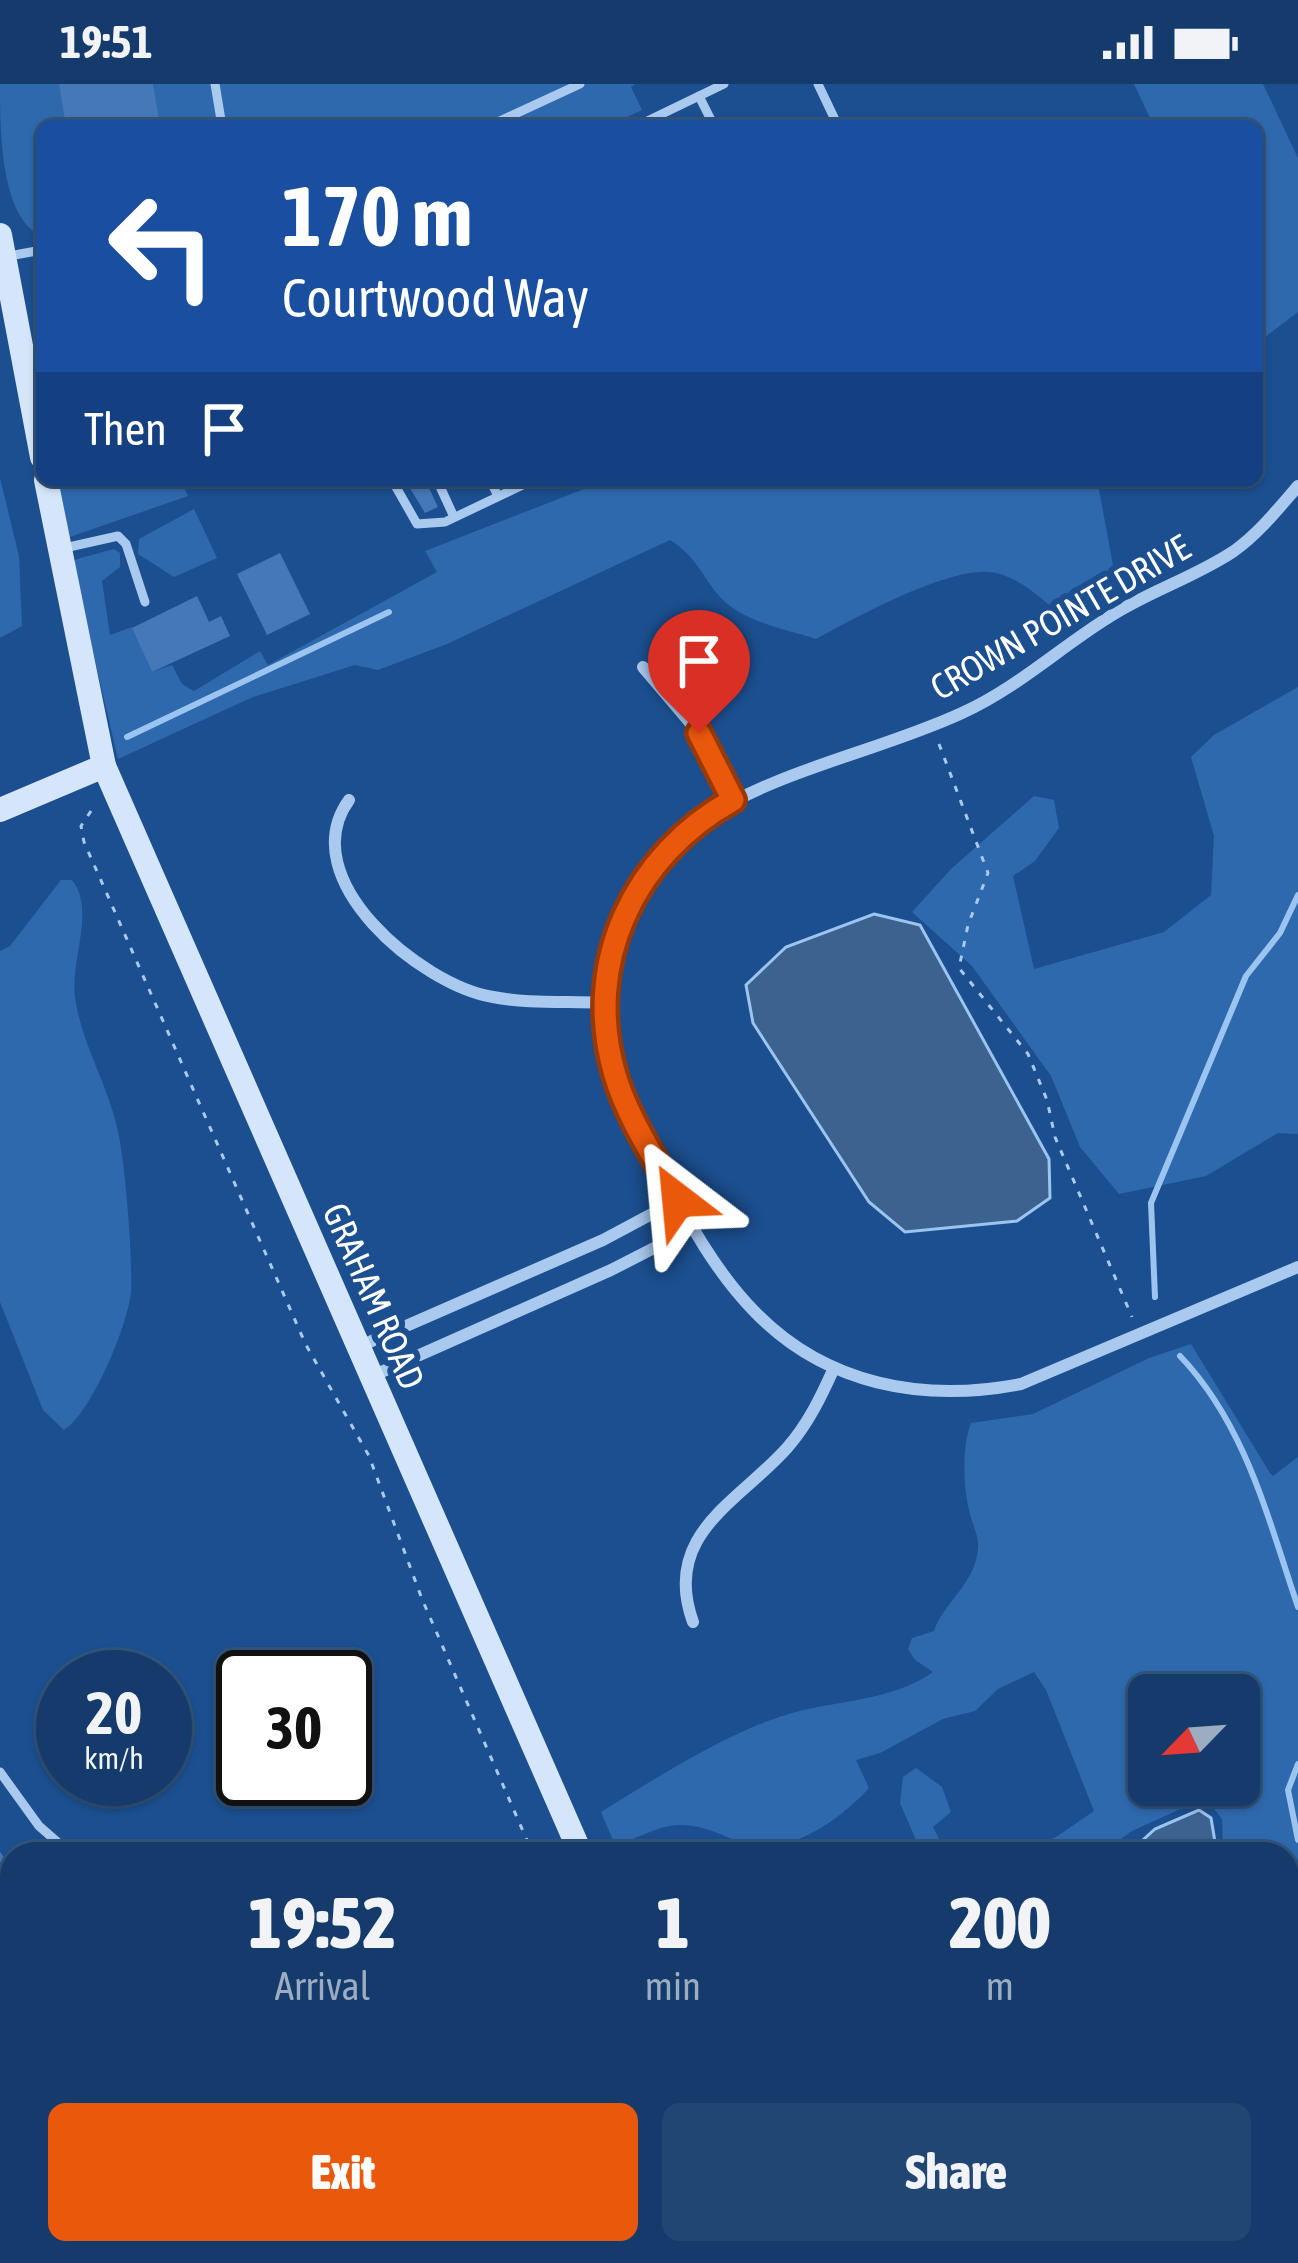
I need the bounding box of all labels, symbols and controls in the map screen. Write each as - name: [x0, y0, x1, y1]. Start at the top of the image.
- text: 19:51: [60, 16, 153, 68]
- icon: left: [84, 168, 240, 324]
- text: 170 m: [282, 168, 472, 264]
- text: Courtwood Way: [282, 267, 589, 328]
- icon: arrive: [191, 396, 257, 462]
- text: Then: [84, 403, 167, 455]
- street label: CROWN POINTE DRIVE: [923, 526, 1197, 708]
- pin: [648, 610, 750, 733]
- icon: arrive: [666, 628, 732, 694]
- position arrow: [615, 1137, 741, 1263]
- street label: GRAHAM ROAD: [314, 1197, 434, 1395]
- speed limit sign: 30: [216, 1650, 372, 1806]
- north arrow: [1128, 1674, 1260, 1806]
- map controls: [1128, 1674, 1260, 1806]
- text: 20: [86, 1678, 142, 1747]
- text: km/h: [84, 1741, 144, 1775]
- text: 19:52: [248, 1881, 397, 1963]
- text: 1: [656, 1881, 690, 1963]
- text: 200: [949, 1881, 1051, 1963]
- text: Arrival: [275, 1964, 370, 2008]
- text: min: [645, 1964, 701, 2008]
- text: m: [986, 1964, 1014, 2008]
- button: Exit: [48, 2103, 638, 2241]
- button: Share: [662, 2103, 1251, 2241]

